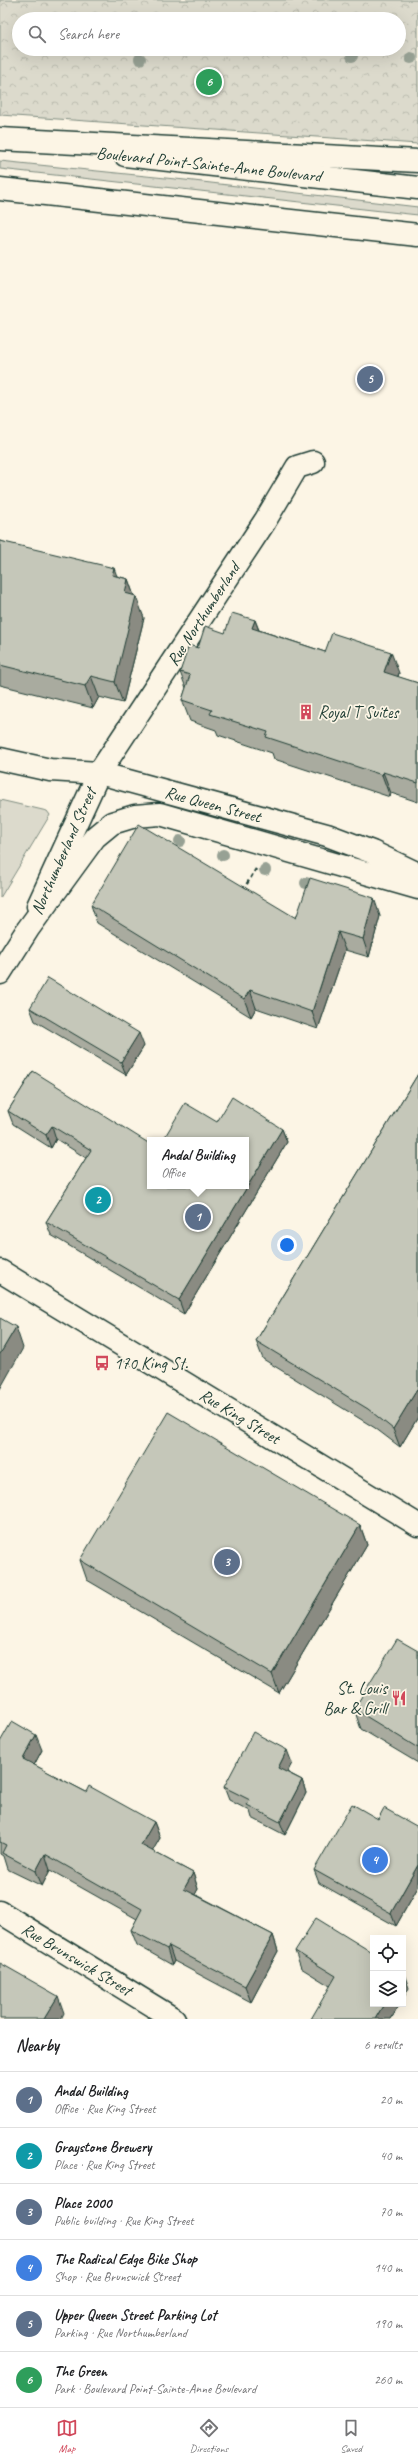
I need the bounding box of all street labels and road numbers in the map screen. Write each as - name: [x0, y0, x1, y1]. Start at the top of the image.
- street label: Boulevard Point-Sainte-Anne Boulevard: [95, 142, 325, 187]
- street label: Rue Northumberland: [162, 557, 246, 670]
- street label: Rue Queen Street: [163, 782, 265, 828]
- street label: Northumberland Street: [26, 783, 102, 918]
- street label: Rue King Street: [196, 1384, 286, 1450]
- street label: Rue Brunswick Street: [18, 1918, 138, 2002]

